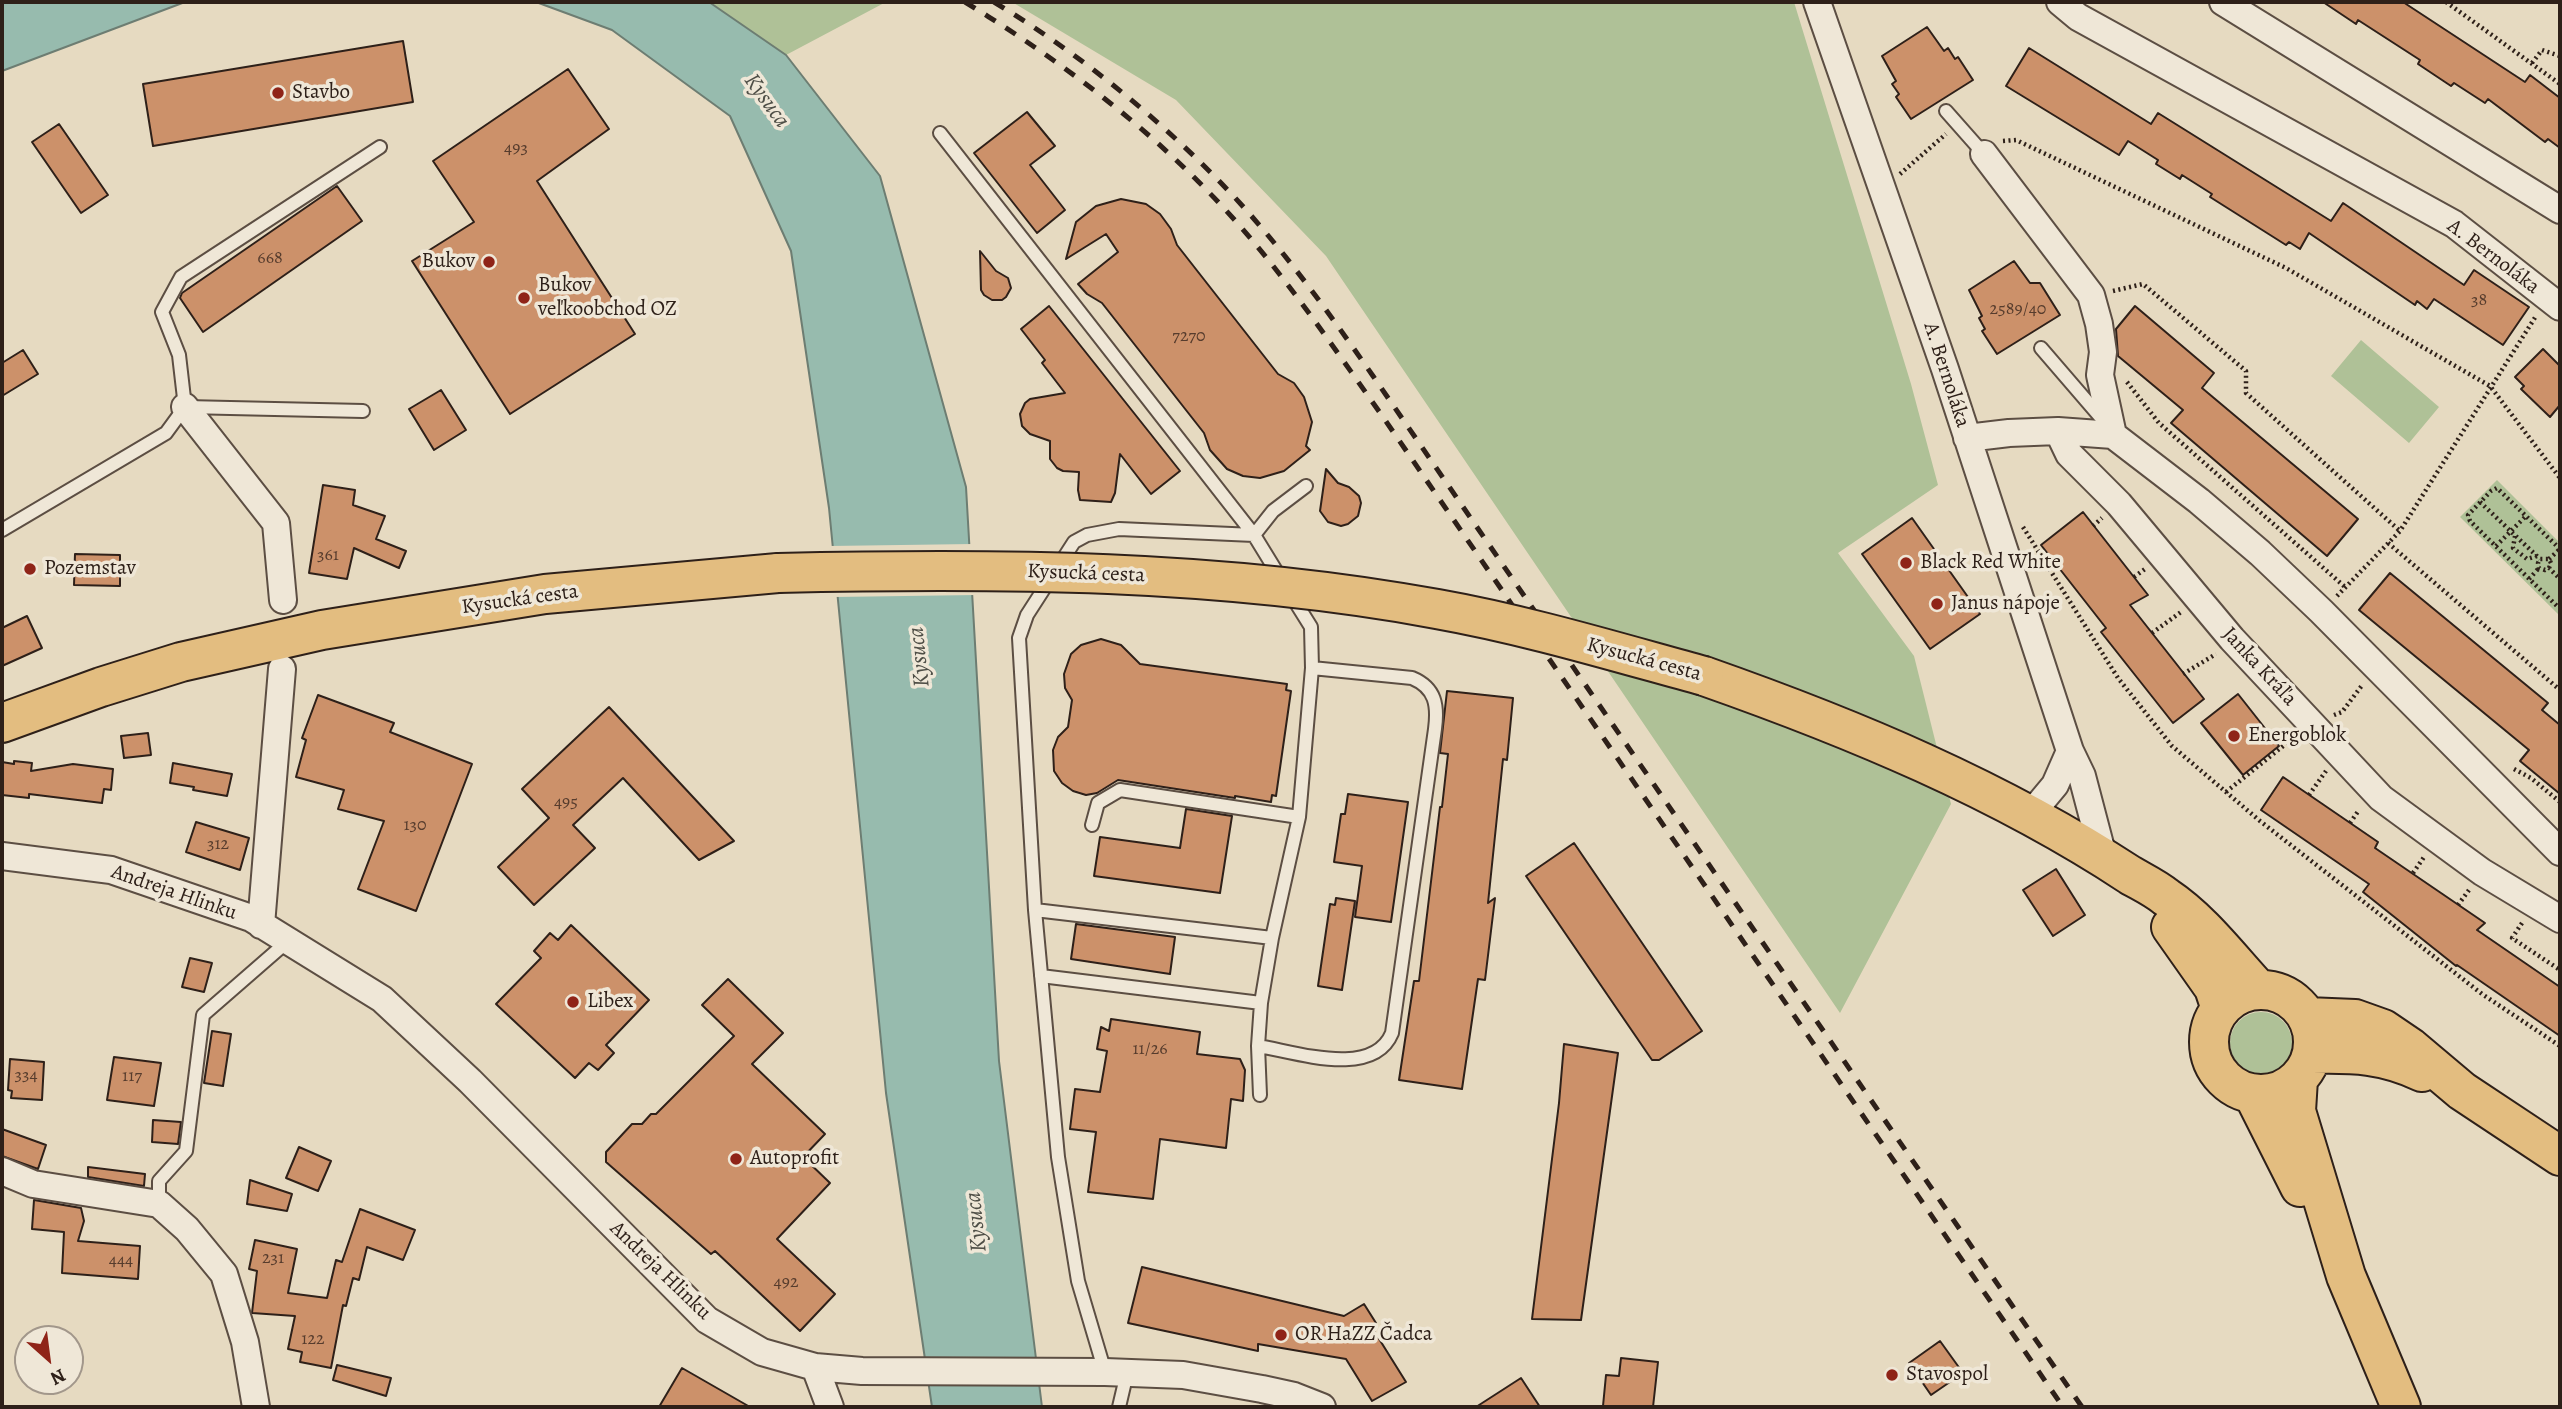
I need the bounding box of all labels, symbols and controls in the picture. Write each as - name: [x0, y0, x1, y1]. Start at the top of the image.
- water label: Kysuca: [737, 68, 795, 134]
- place label: Stavbo: [292, 80, 350, 106]
- marker: Stavbo: [270, 85, 286, 101]
- house number: 493: [504, 138, 528, 160]
- street label: A. Bernoláka: [2442, 214, 2544, 300]
- house number: 668: [257, 248, 283, 270]
- place label: Bukov: [422, 249, 475, 275]
- marker: Bukov: [481, 254, 497, 270]
- place label: Bukov veľkoobchod OZ: [538, 273, 677, 323]
- marker: Bukov veľkoobchod OZ: [516, 290, 532, 306]
- house number: 38: [2471, 290, 2487, 312]
- house number: 2589/40: [1990, 299, 2046, 321]
- street label: A. Bernoláka: [1917, 319, 1975, 431]
- house number: 7270: [1172, 326, 1206, 348]
- house number: 361: [317, 545, 339, 567]
- place label: Black Red White: [1920, 550, 2061, 576]
- marker: Black Red White: [1898, 555, 1914, 571]
- place label: Pozemstav: [44, 556, 136, 582]
- street label: Kysucká cesta: [1027, 559, 1145, 589]
- marker: Pozemstav: [22, 561, 38, 577]
- street label: Kysucká cesta: [460, 579, 580, 621]
- place label: Janus nápoje: [1951, 591, 2060, 617]
- marker: Janus nápoje: [1929, 596, 1945, 612]
- street label: Janka Kráľa: [2216, 622, 2302, 712]
- water label: Kysuca: [903, 626, 937, 688]
- street label: Kysucká cesta: [1584, 633, 1704, 687]
- place label: Energoblok: [2248, 723, 2346, 749]
- marker: Energoblok: [2226, 728, 2242, 744]
- house number: 495: [554, 792, 578, 814]
- house number: 130: [403, 815, 427, 837]
- house number: 312: [207, 834, 229, 856]
- street label: Andreja Hlinku: [108, 860, 240, 926]
- place label: Libex: [587, 989, 633, 1015]
- marker: Libex: [565, 994, 581, 1010]
- house number: 11/26: [1132, 1039, 1168, 1061]
- house number: 334: [14, 1065, 38, 1087]
- house number: 117: [122, 1066, 142, 1088]
- place label: Autoprofit: [750, 1146, 839, 1172]
- marker: Autoprofit: [728, 1151, 744, 1167]
- water label: Kysuca: [960, 1191, 994, 1253]
- street label: Andreja Hlinku: [604, 1216, 716, 1326]
- house number: 231: [262, 1248, 284, 1270]
- house number: 444: [109, 1250, 133, 1272]
- house number: 492: [774, 1272, 798, 1294]
- place label: OR HaZZ Čadca: [1295, 1322, 1432, 1348]
- north arrow: [14, 1325, 84, 1395]
- marker: OR HaZZ Čadca: [1273, 1327, 1289, 1343]
- house number: 122: [301, 1329, 325, 1351]
- text: N: [46, 1362, 70, 1392]
- place label: Stavospol: [1906, 1362, 1988, 1388]
- marker: Stavospol: [1884, 1367, 1900, 1383]

